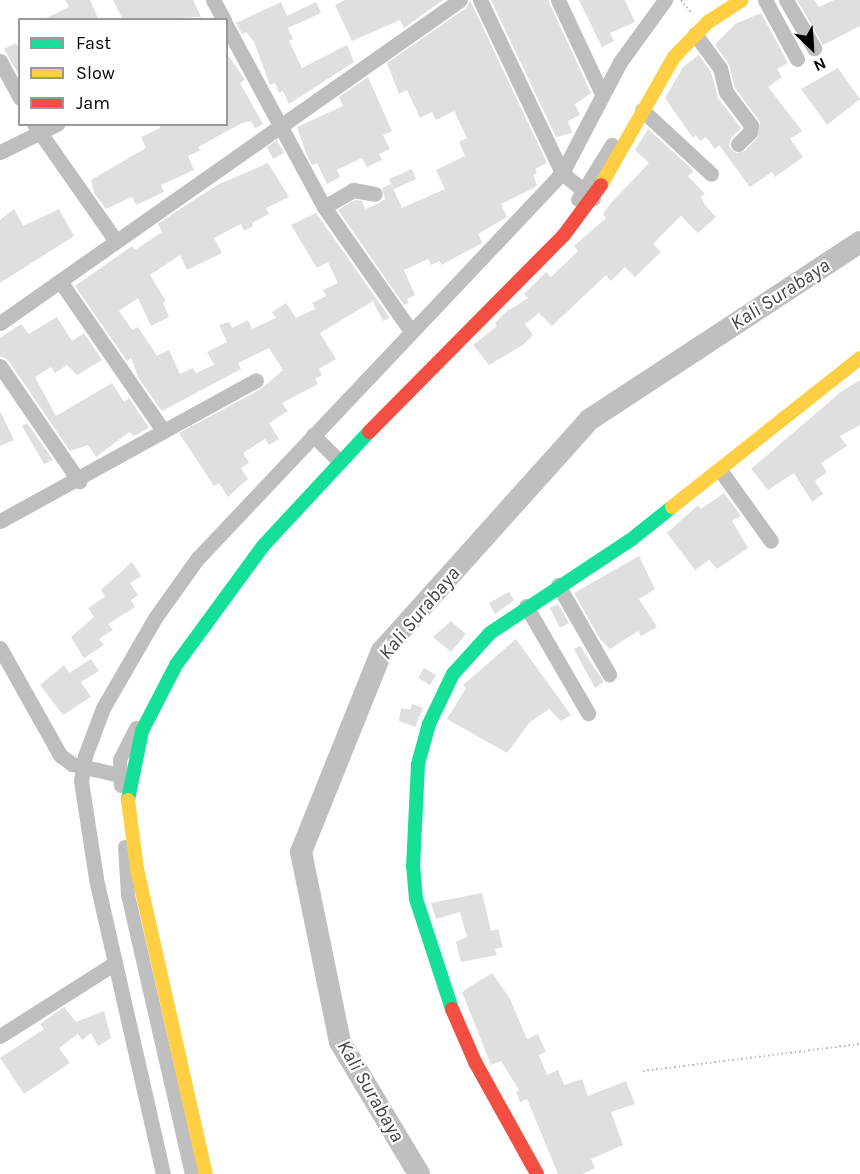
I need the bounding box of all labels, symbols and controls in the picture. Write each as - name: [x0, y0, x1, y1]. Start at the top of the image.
- legend: [18, 18, 228, 126]
- north arrow: [782, 18, 842, 78]
- text: Fast: [76, 32, 111, 54]
- text: N: [811, 54, 829, 76]
- text: Slow: [76, 62, 115, 84]
- text: Jam: [76, 92, 110, 114]
- water label: Kali Surabaya: [726, 253, 834, 335]
- water label: Kali Surabaya: [373, 562, 465, 664]
- water label: Kali Surabaya: [332, 1036, 410, 1146]

